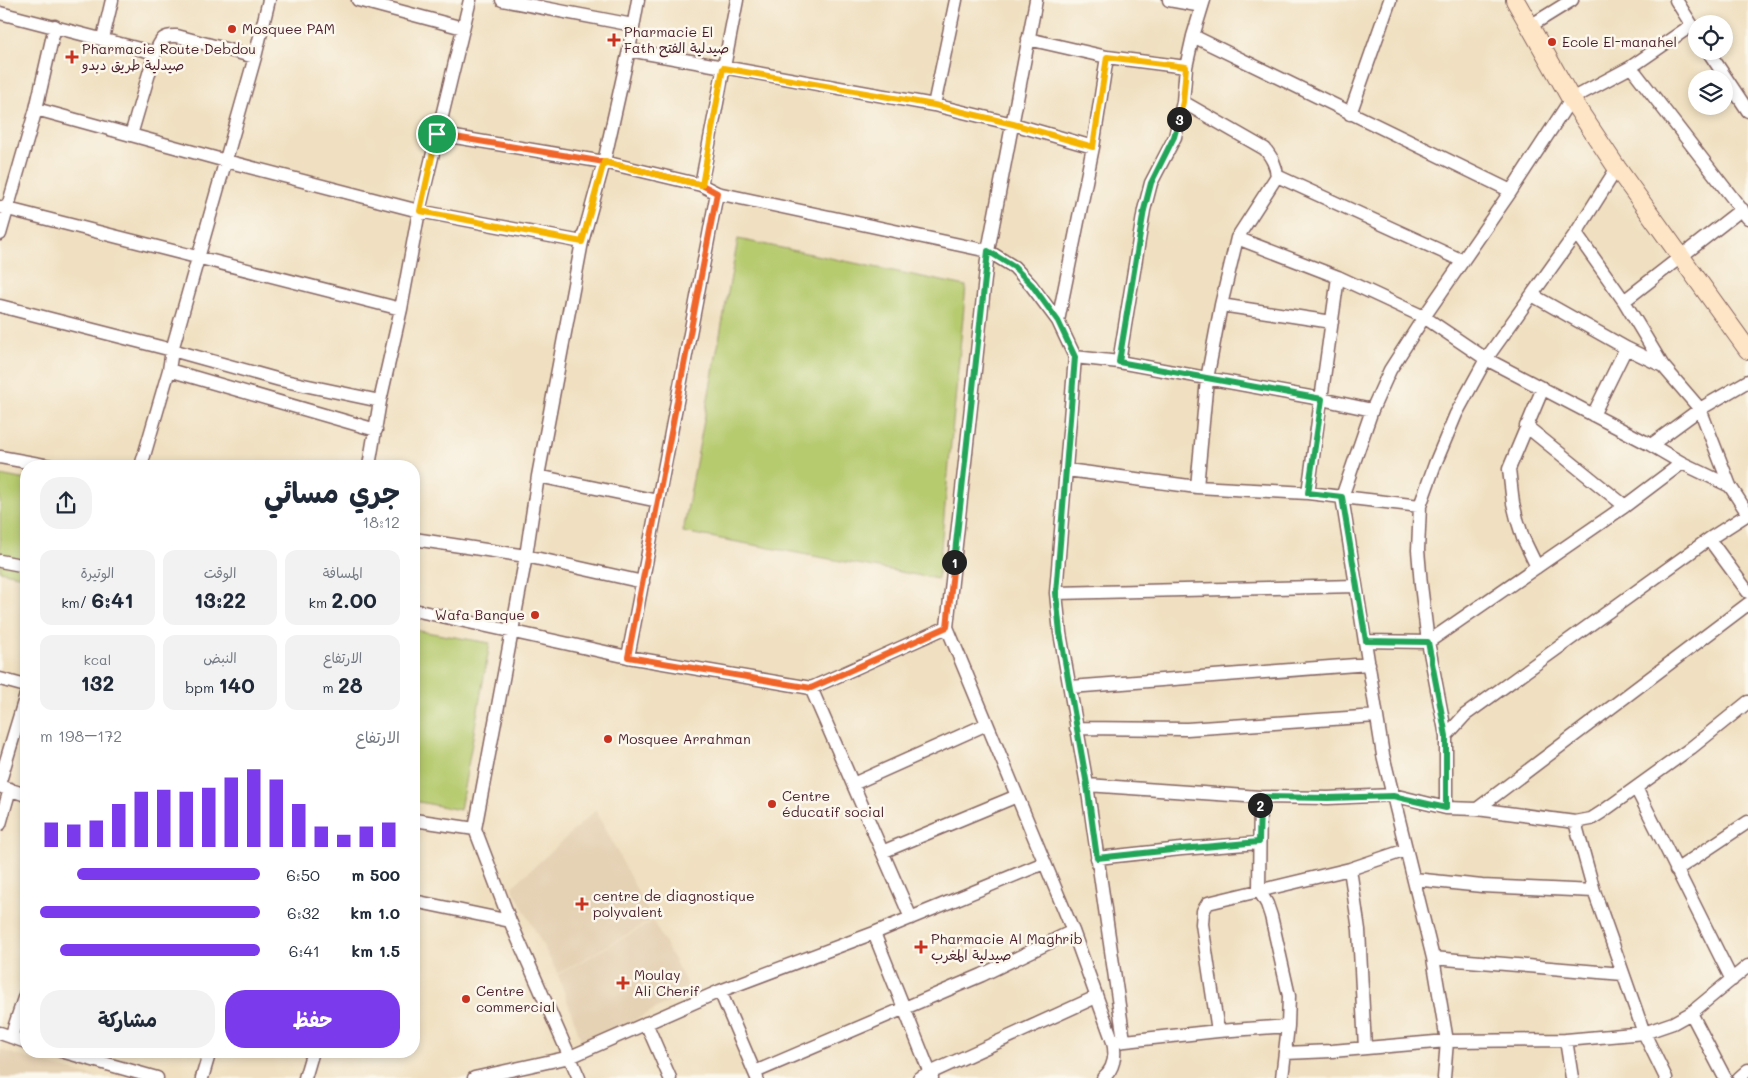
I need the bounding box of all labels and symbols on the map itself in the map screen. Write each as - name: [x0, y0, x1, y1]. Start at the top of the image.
- place label: Mosquee PAM: [242, 19, 335, 38]
- place label: Pharmacie El Fath صيدلية الفتح: [624, 22, 729, 58]
- marker: Mosquee PAM: [226, 23, 238, 35]
- place label: Ecole El-manahel: [1562, 32, 1677, 51]
- marker: Pharmacie El Fath صيدلية الفتح: [608, 34, 620, 46]
- marker: Ecole El-manahel: [1546, 36, 1558, 48]
- place label: Pharmacie Route Debdou صيدلية طريق دبدو: [81, 39, 256, 74]
- marker: Pharmacie Route Debdou صيدلية طريق دبدو: [66, 51, 78, 63]
- pin: 3: [1166, 106, 1192, 132]
- pin: [416, 113, 458, 155]
- pin: 1: [942, 550, 966, 574]
- place label: Wafa Banque: [435, 605, 525, 624]
- marker: Wafa Banque: [529, 609, 541, 621]
- place label: Mosquee Arrahman: [618, 729, 751, 748]
- marker: Mosquee Arrahman: [602, 733, 614, 745]
- place label: Centre éducatif social: [782, 786, 884, 821]
- pin: 2: [1248, 792, 1272, 818]
- marker: Centre éducatif social: [766, 798, 778, 810]
- place label: centre de diagnostique polyvalent: [593, 886, 755, 921]
- marker: centre de diagnostique polyvalent: [575, 897, 589, 911]
- place label: Pharmacie Al Maghrib صيدلية المغرب: [931, 929, 1083, 964]
- marker: Pharmacie Al Maghrib صيدلية المغرب: [915, 941, 927, 953]
- place label: Moulay Ali Cherif: [634, 965, 700, 1000]
- marker: Moulay Ali Cherif: [616, 976, 630, 990]
- place label: Centre commercial: [476, 981, 555, 1016]
- marker: Centre commercial: [460, 993, 472, 1005]

